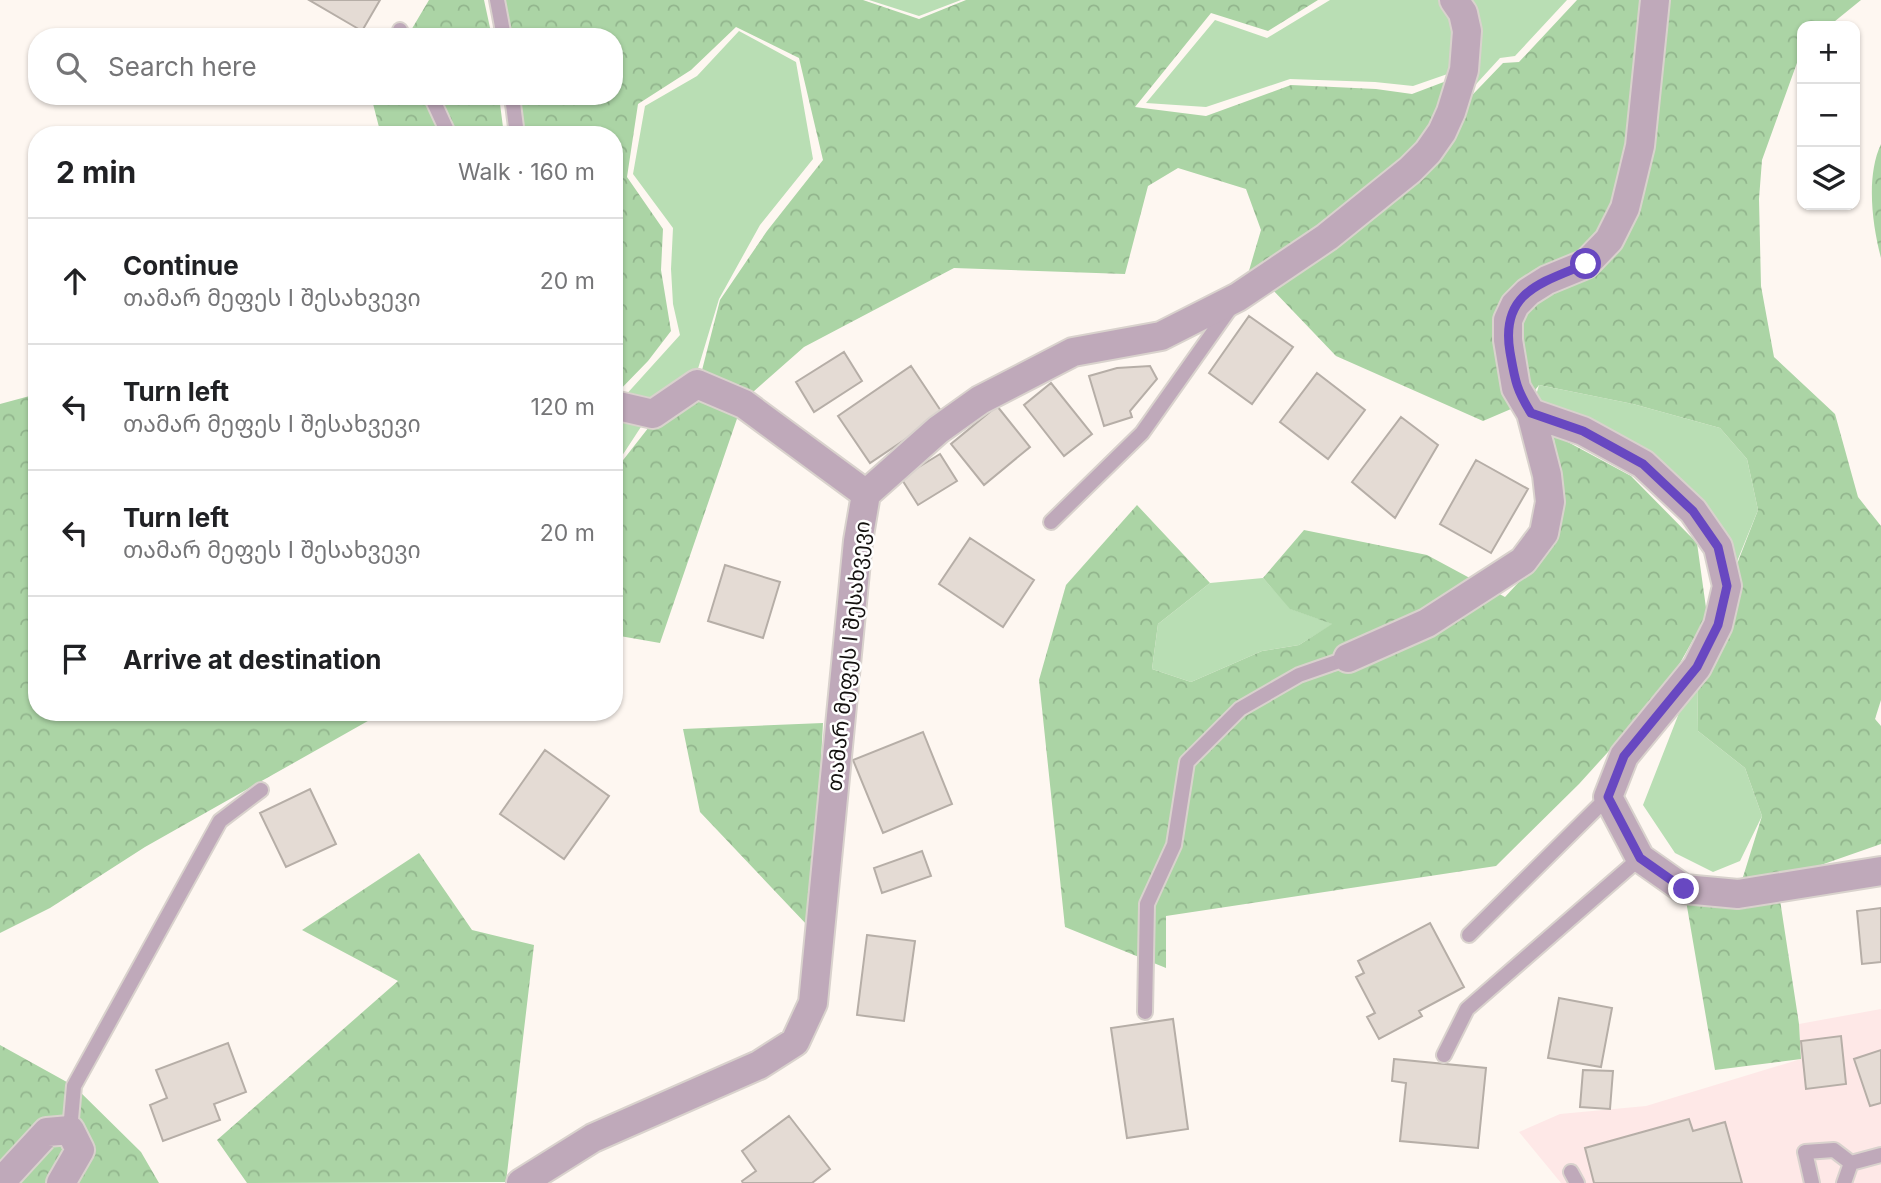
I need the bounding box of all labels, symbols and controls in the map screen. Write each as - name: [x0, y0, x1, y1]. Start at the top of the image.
- map controls: [1797, 21, 1860, 210]
- button: +: [1797, 21, 1860, 84]
- search box: [28, 28, 623, 105]
- icon: search: [52, 48, 90, 86]
- text: Search here: [108, 51, 257, 82]
- button: −: [1797, 84, 1860, 147]
- button: layers: [1797, 147, 1860, 210]
- text: 2 min: [56, 154, 136, 190]
- text: Walk · 160 m: [458, 158, 595, 186]
- route start: [1570, 248, 1601, 279]
- text: Continue: [123, 250, 239, 281]
- icon: ahead: [56, 262, 94, 300]
- text: 20 m: [540, 267, 595, 295]
- text: თამარ მეფეს I შესახვევი: [123, 284, 421, 312]
- text: Turn left: [123, 376, 229, 407]
- icon: left: [56, 388, 94, 426]
- text: 120 m: [530, 393, 595, 421]
- text: თამარ მეფეს I შესახვევი: [123, 410, 421, 438]
- text: Turn left: [123, 502, 229, 533]
- icon: left: [56, 514, 94, 552]
- text: 20 m: [540, 519, 595, 547]
- street label: თამარ მეფეს I შესახვევი: [821, 520, 875, 792]
- text: თამარ მეფეს I შესახვევი: [123, 536, 421, 564]
- icon: arrive: [56, 640, 94, 678]
- text: Arrive at destination: [123, 644, 382, 675]
- route end: [1668, 873, 1699, 904]

